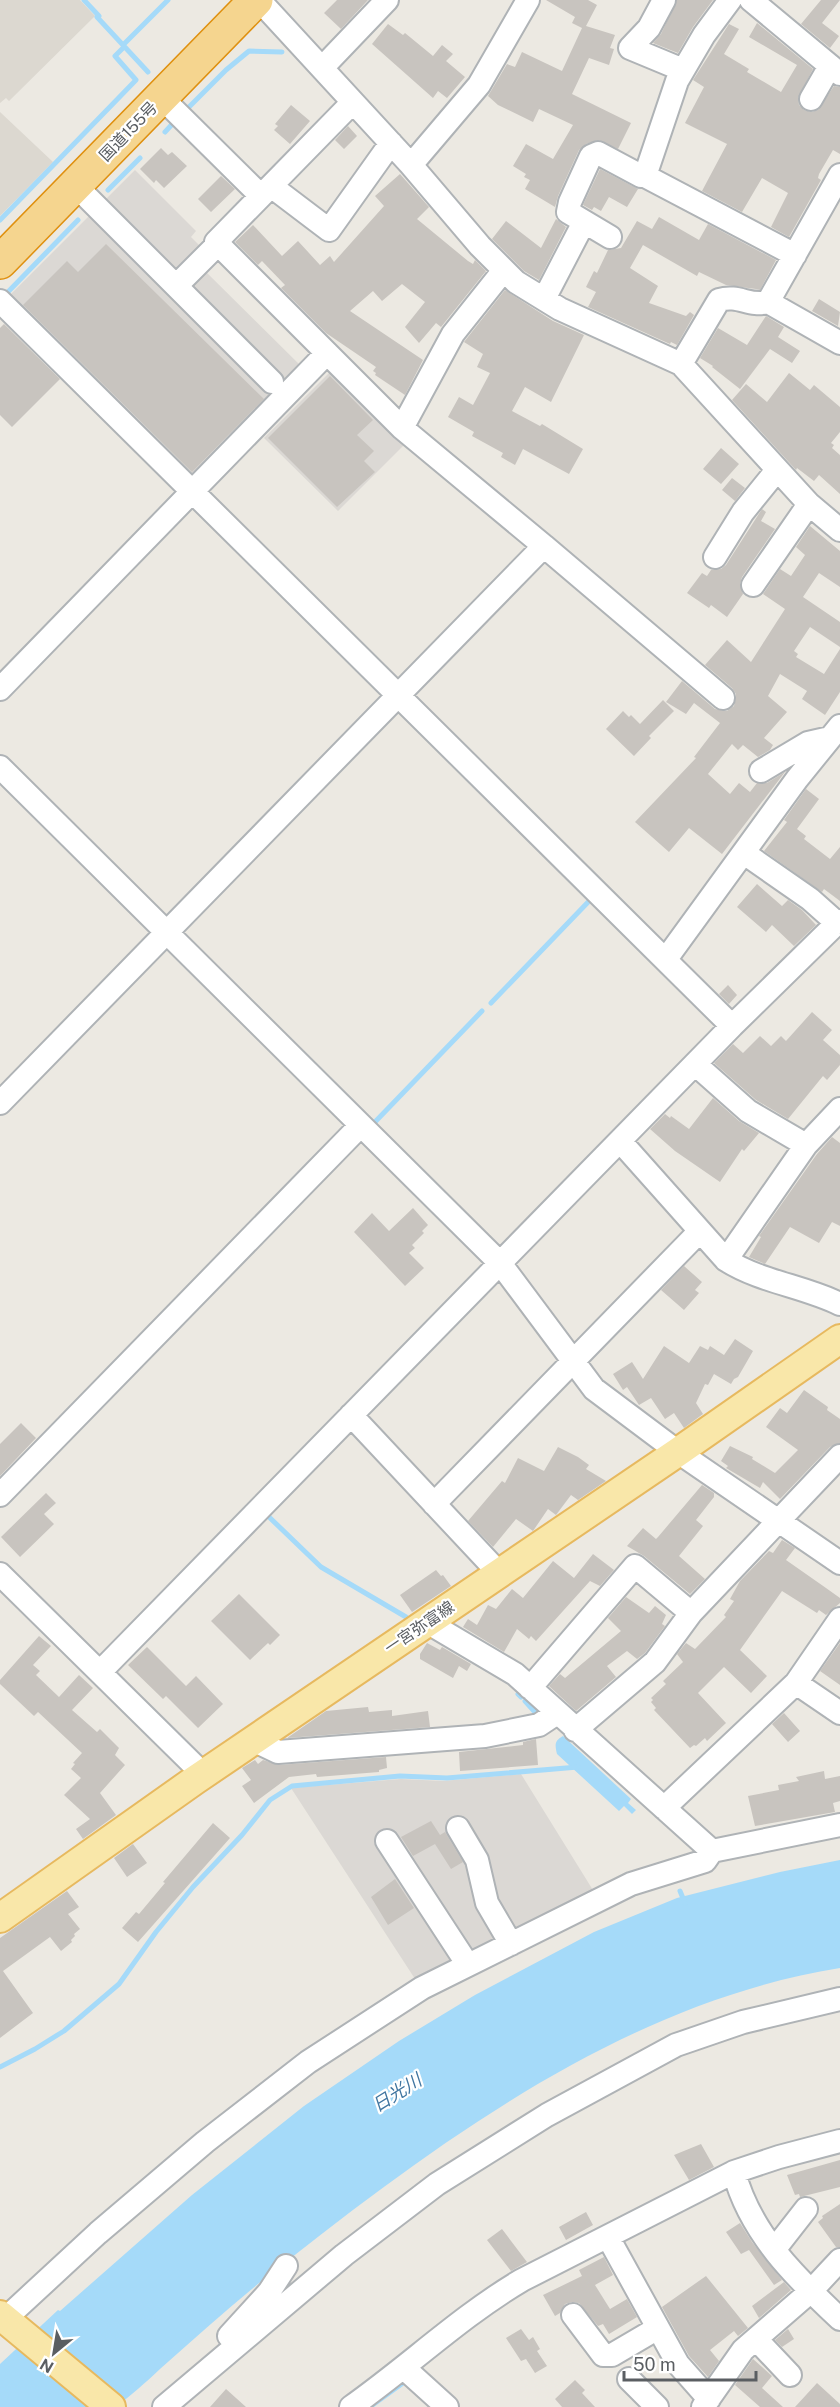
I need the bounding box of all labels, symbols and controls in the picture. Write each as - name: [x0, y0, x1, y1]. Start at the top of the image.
- street label: 国道155号: [95, 98, 161, 165]
- street label: 一宮弥富線: [381, 1597, 458, 1658]
- water label: 日光川: [368, 2068, 427, 2116]
- north arrow: [24, 2323, 84, 2383]
- scale bar: [624, 2344, 756, 2382]
- text: N: [37, 2354, 57, 2377]
- text: 50 m: [633, 2354, 676, 2375]

